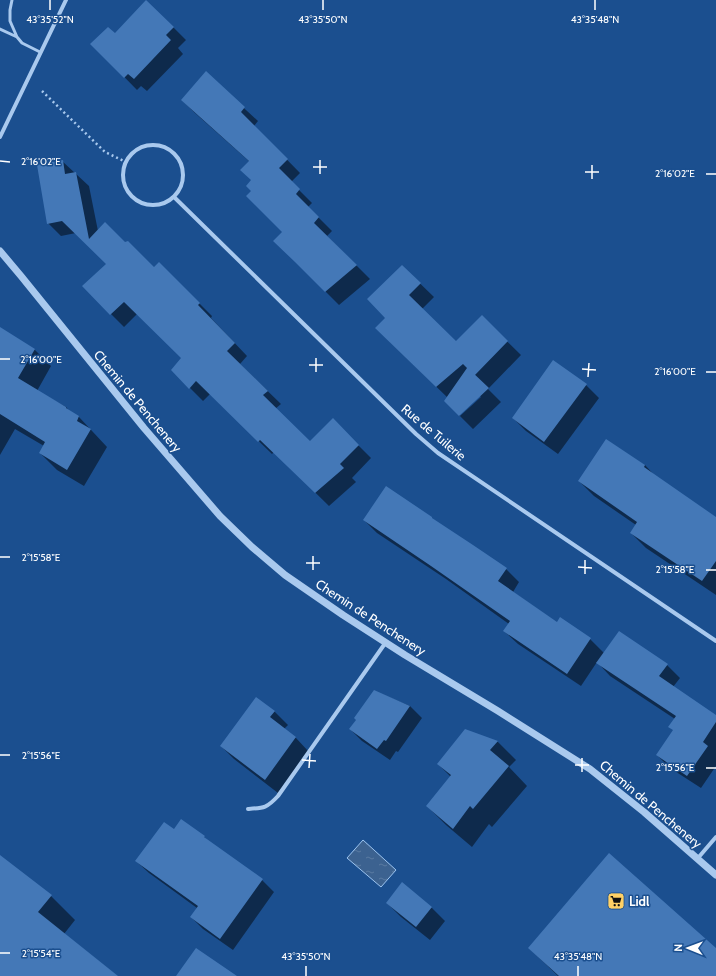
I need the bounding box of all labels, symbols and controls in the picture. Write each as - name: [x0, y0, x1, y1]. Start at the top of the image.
- text: 43°35'52"N: [26, 13, 74, 26]
- text: 43°35'50"N: [298, 13, 348, 26]
- text: 43°35'48"N: [571, 13, 619, 26]
- text: 2°16'02"E: [21, 155, 61, 168]
- text: 2°16'02"E: [655, 167, 695, 180]
- street label: Chemin de Penchenery: [91, 347, 186, 456]
- text: 2°16'00"E: [20, 353, 62, 366]
- text: 2°16'00"E: [654, 365, 696, 378]
- street label: Rue de Tuilerie: [398, 400, 470, 464]
- text: 2°15'58"E: [22, 551, 61, 564]
- text: 2°15'58"E: [656, 563, 695, 576]
- street label: Chemin de Penchenery: [313, 575, 429, 659]
- text: 2°15'56"E: [22, 749, 61, 762]
- street label: Chemin de Penchenery: [597, 757, 706, 852]
- text: 2°15'56"E: [656, 761, 695, 774]
- supermarket icon: Lidl: [606, 891, 626, 911]
- place label: Lidl: [629, 893, 650, 909]
- north arrow: [668, 928, 708, 968]
- text: N: [671, 944, 685, 952]
- text: 2°15'54"E: [22, 947, 61, 960]
- text: 43°35'50"N: [281, 950, 331, 963]
- text: 43°35'48"N: [554, 950, 602, 963]

